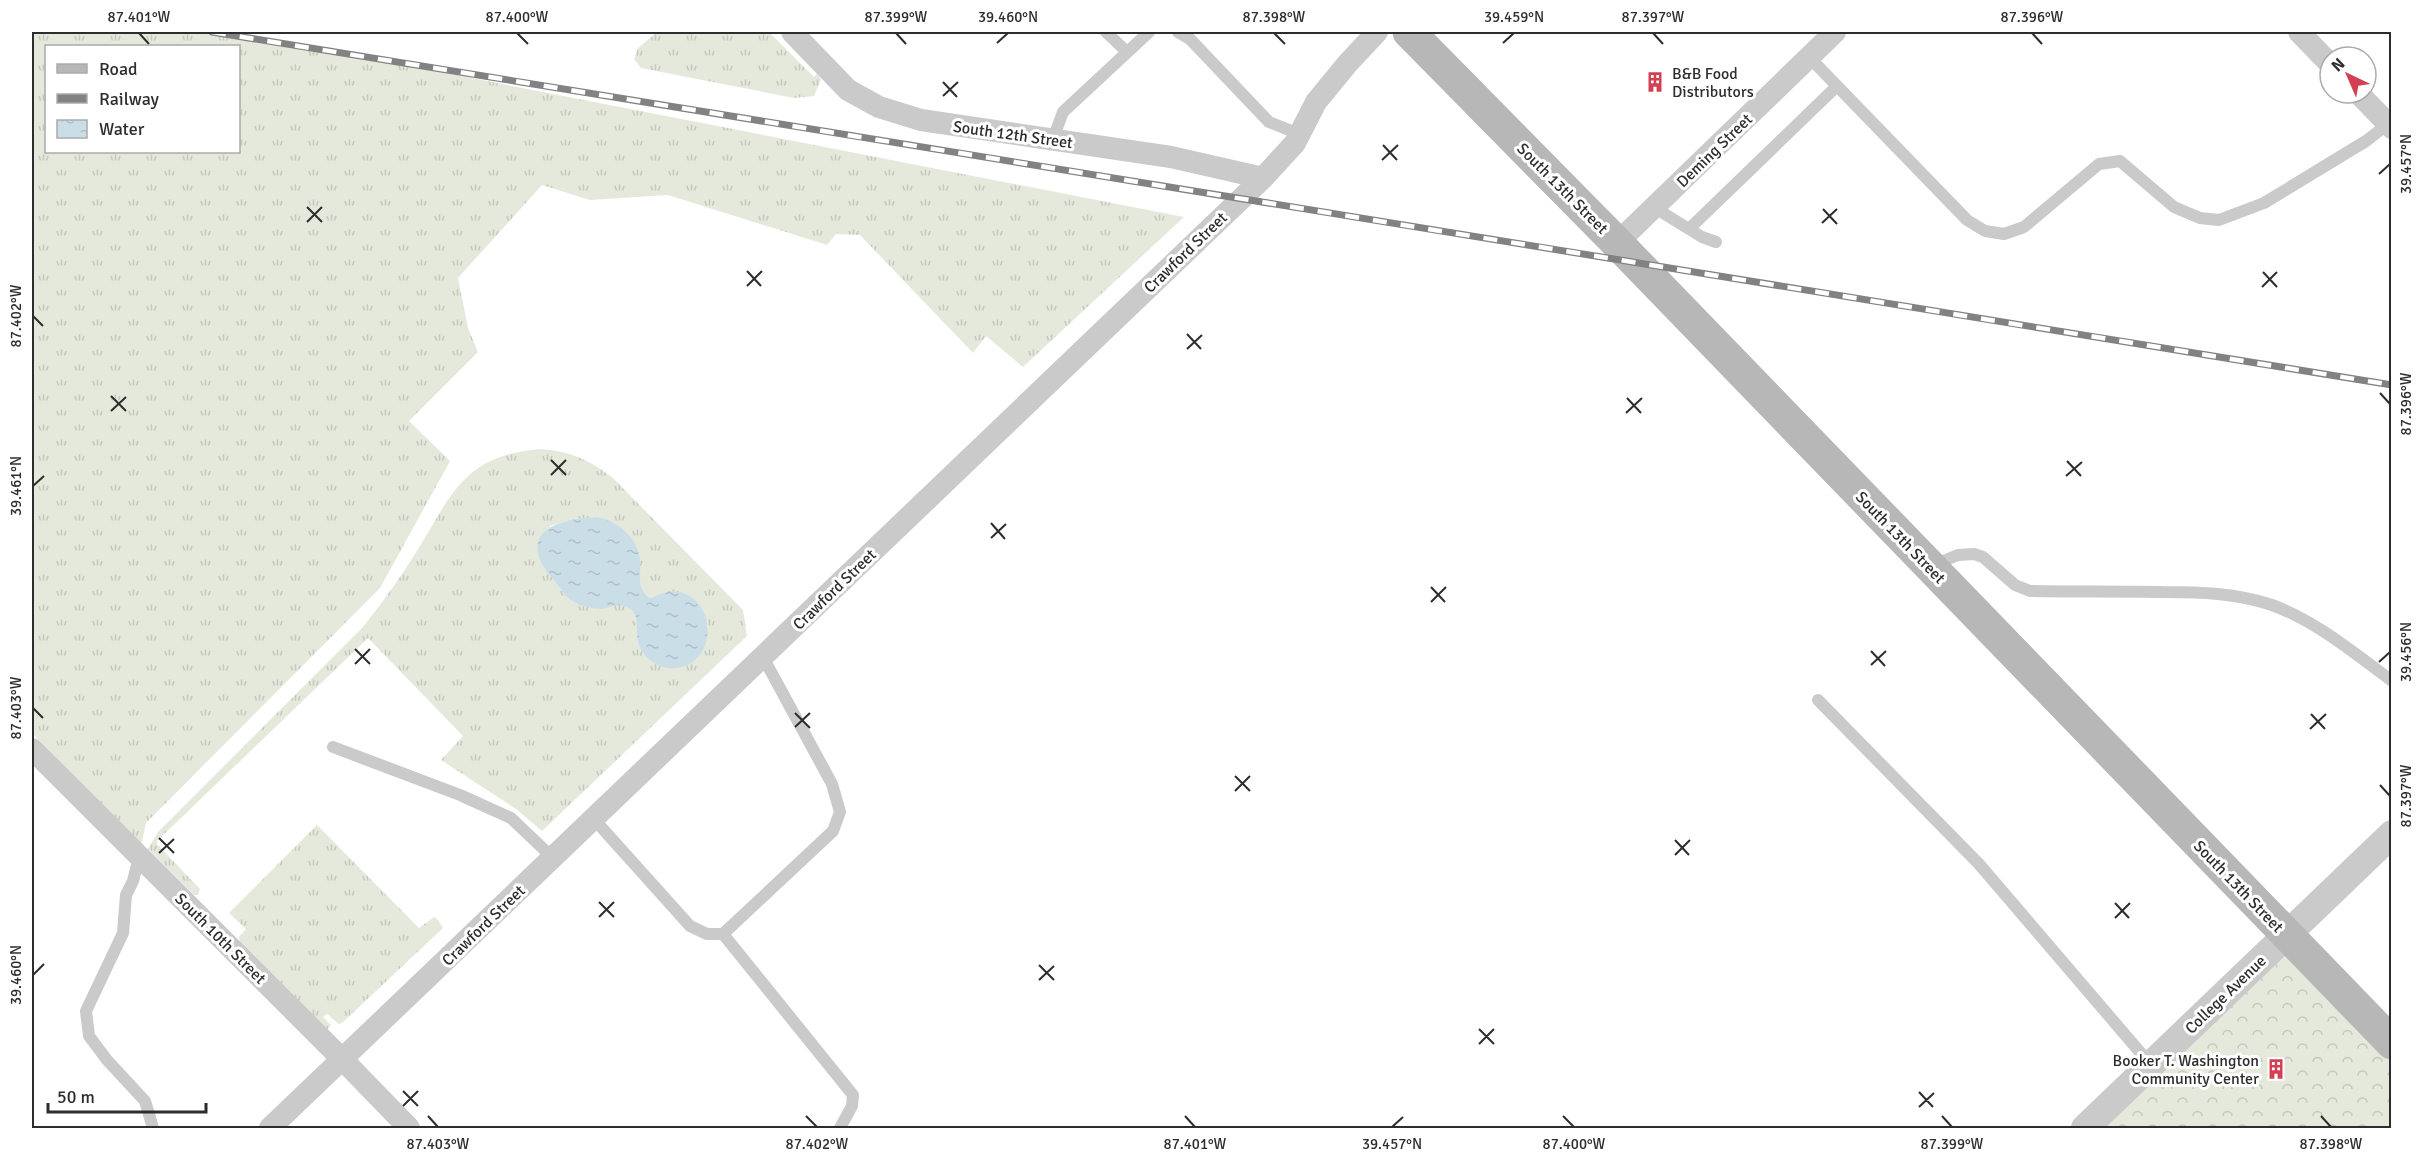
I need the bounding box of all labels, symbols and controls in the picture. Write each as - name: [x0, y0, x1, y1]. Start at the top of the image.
- text: 87.401°W: [108, 8, 171, 26]
- text: 87.400°W: [486, 8, 549, 26]
- text: 87.399°W: [865, 8, 928, 26]
- text: 39.460°N: [978, 8, 1038, 26]
- text: 87.398°W: [1243, 8, 1306, 26]
- text: 39.459°N: [1484, 8, 1544, 26]
- text: 87.397°W: [1622, 8, 1685, 26]
- text: 87.396°W: [2001, 8, 2064, 26]
- legend: [45, 45, 240, 153]
- north arrow: [2318, 45, 2378, 105]
- text: N: [2327, 54, 2349, 76]
- text: Road: [99, 58, 138, 80]
- place label: B&B Food Distributors: [1672, 64, 1754, 102]
- building icon: B&B Food Distributors: [1643, 70, 1667, 94]
- text: Railway: [99, 88, 160, 110]
- street label: Deming Street: [1673, 109, 1757, 192]
- street label: South 12th Street: [952, 117, 1074, 153]
- text: Water: [99, 118, 145, 140]
- text: 39.457°N: [2397, 134, 2415, 194]
- street label: South 13th Street: [1513, 139, 1612, 239]
- street label: Crawford Street: [1140, 208, 1232, 297]
- text: 87.402°W: [7, 284, 25, 347]
- text: 87.396°W: [2397, 372, 2415, 435]
- text: 39.461°N: [7, 456, 25, 516]
- street label: South 13th Street: [1851, 487, 1950, 588]
- street label: Crawford Street: [789, 545, 881, 634]
- text: 39.456°N: [2397, 622, 2415, 682]
- text: 87.403°W: [7, 676, 25, 739]
- text: 87.397°W: [2397, 764, 2415, 827]
- street label: South 13th Street: [2189, 836, 2288, 937]
- street label: Crawford Street: [438, 881, 530, 970]
- street label: South 10th Street: [171, 889, 270, 989]
- text: 39.460°N: [7, 945, 25, 1005]
- street label: College Avenue: [2181, 951, 2270, 1038]
- place label: Booker T. Washington Community Center: [2112, 1051, 2259, 1089]
- building icon: Booker T. Washington Community Center: [2264, 1057, 2288, 1081]
- scale bar: [48, 1076, 206, 1114]
- text: 50 m: [57, 1086, 95, 1108]
- text: 87.403°W: [407, 1135, 470, 1153]
- text: 87.402°W: [786, 1135, 849, 1153]
- text: 87.401°W: [1164, 1135, 1227, 1153]
- text: 39.457°N: [1362, 1135, 1422, 1153]
- text: 87.400°W: [1543, 1135, 1606, 1153]
- text: 87.399°W: [1921, 1135, 1984, 1153]
- text: 87.398°W: [2300, 1135, 2363, 1153]

